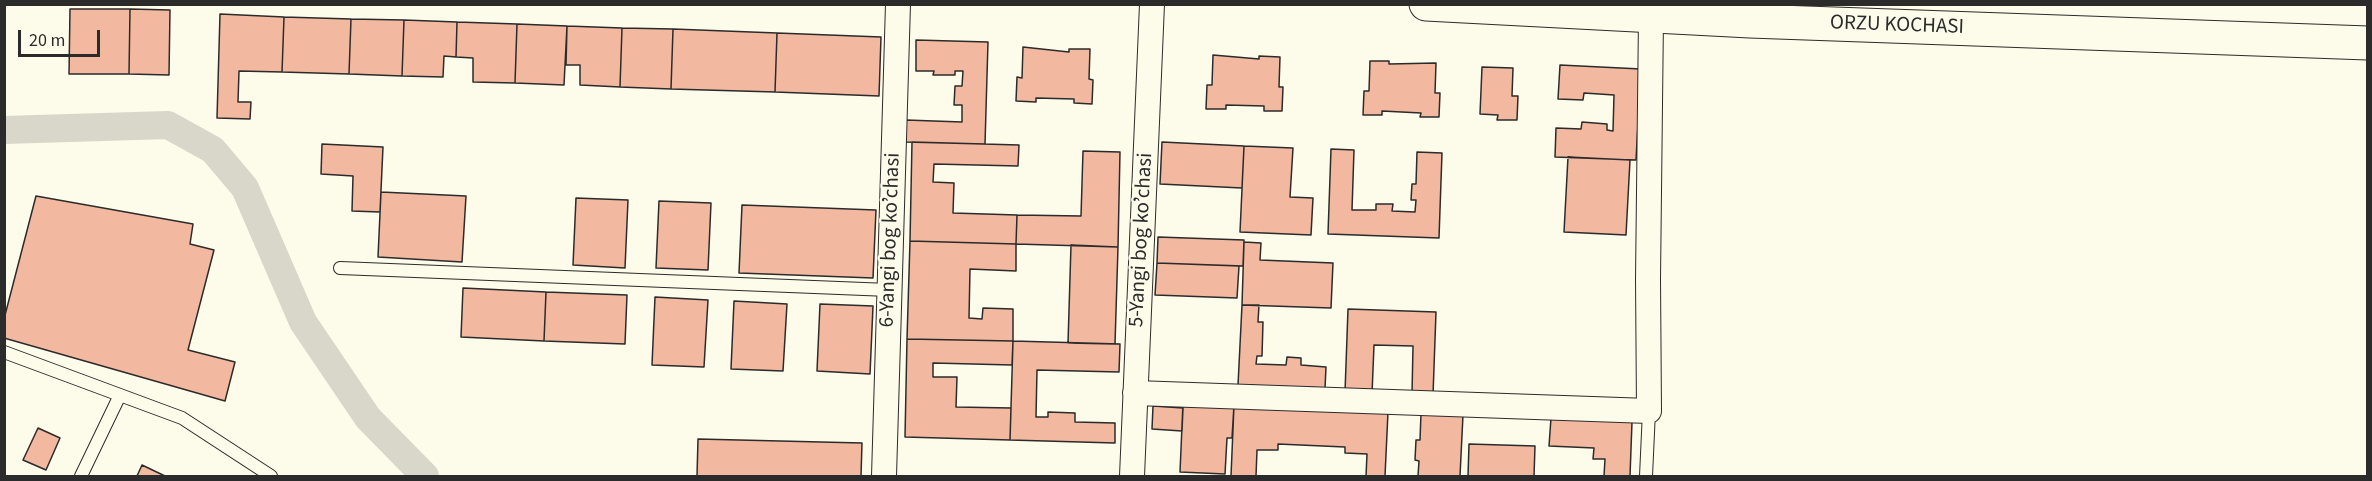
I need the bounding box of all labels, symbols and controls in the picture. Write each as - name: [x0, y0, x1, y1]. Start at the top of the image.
- street label: ORZU KOCHASI: [1830, 11, 1964, 41]
- scale bar: [21, 18, 104, 56]
- text: 20 m: [29, 28, 65, 53]
- street label: 6-Yangi bog koʼchasi: [875, 152, 907, 328]
- street label: 5-Yangi bog koʼchasi: [1125, 152, 1159, 328]

